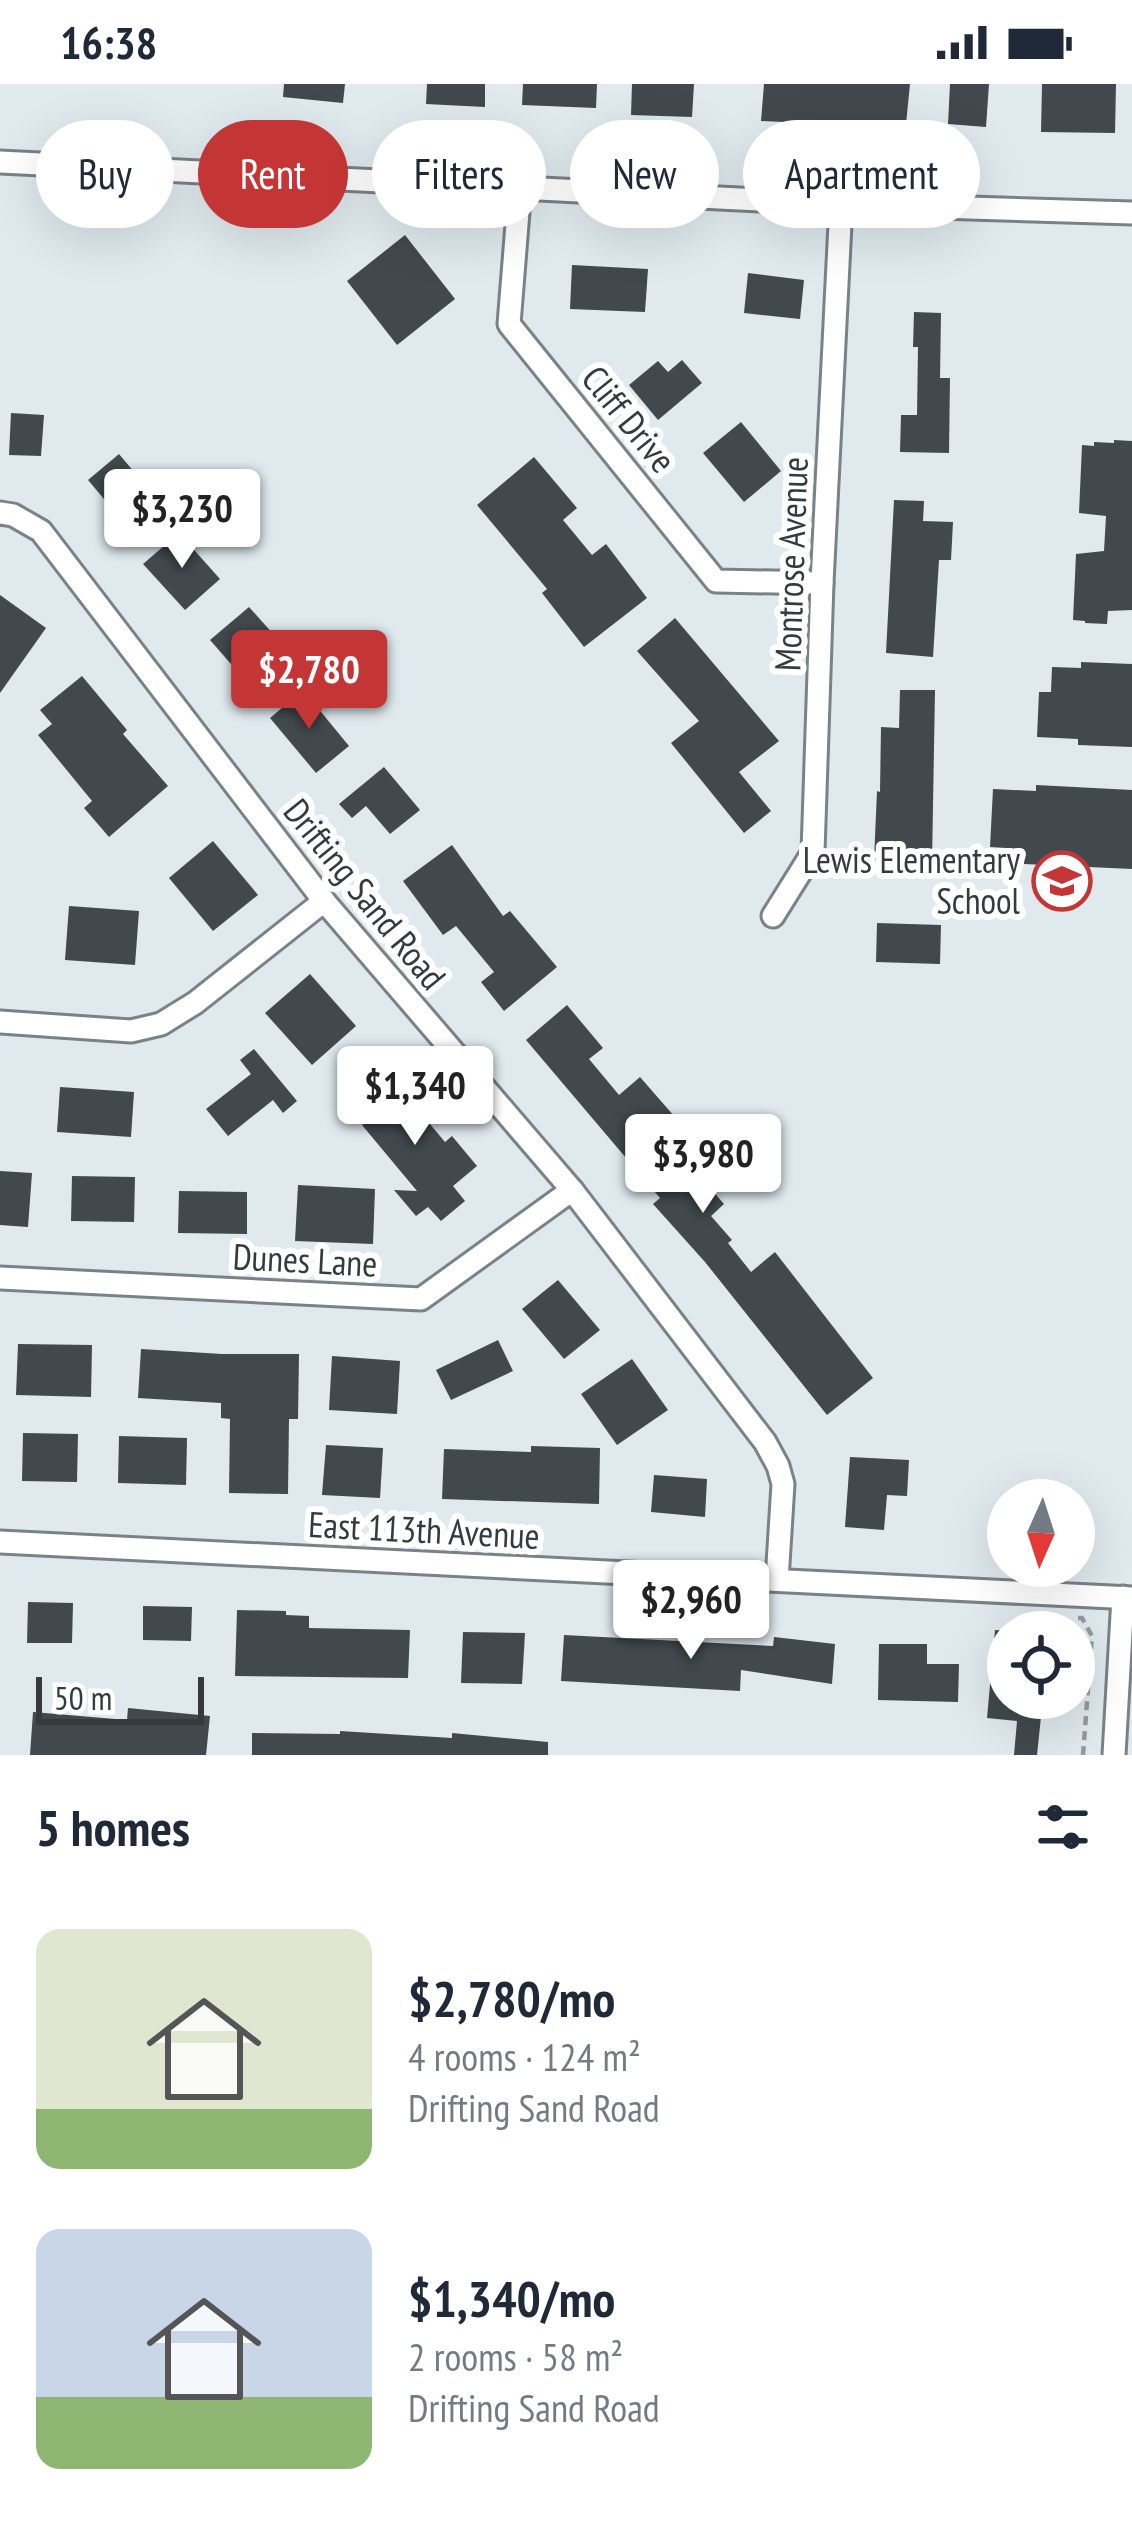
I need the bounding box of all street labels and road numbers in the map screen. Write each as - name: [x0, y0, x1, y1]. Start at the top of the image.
- street label: Cliff Drive: [572, 356, 687, 482]
- street label: Montrose Avenue: [763, 456, 818, 672]
- street label: Drifting Sand Road: [274, 789, 457, 999]
- street label: Dunes Lane: [232, 1232, 378, 1287]
- street label: East 113th Avenue: [307, 1500, 541, 1559]

